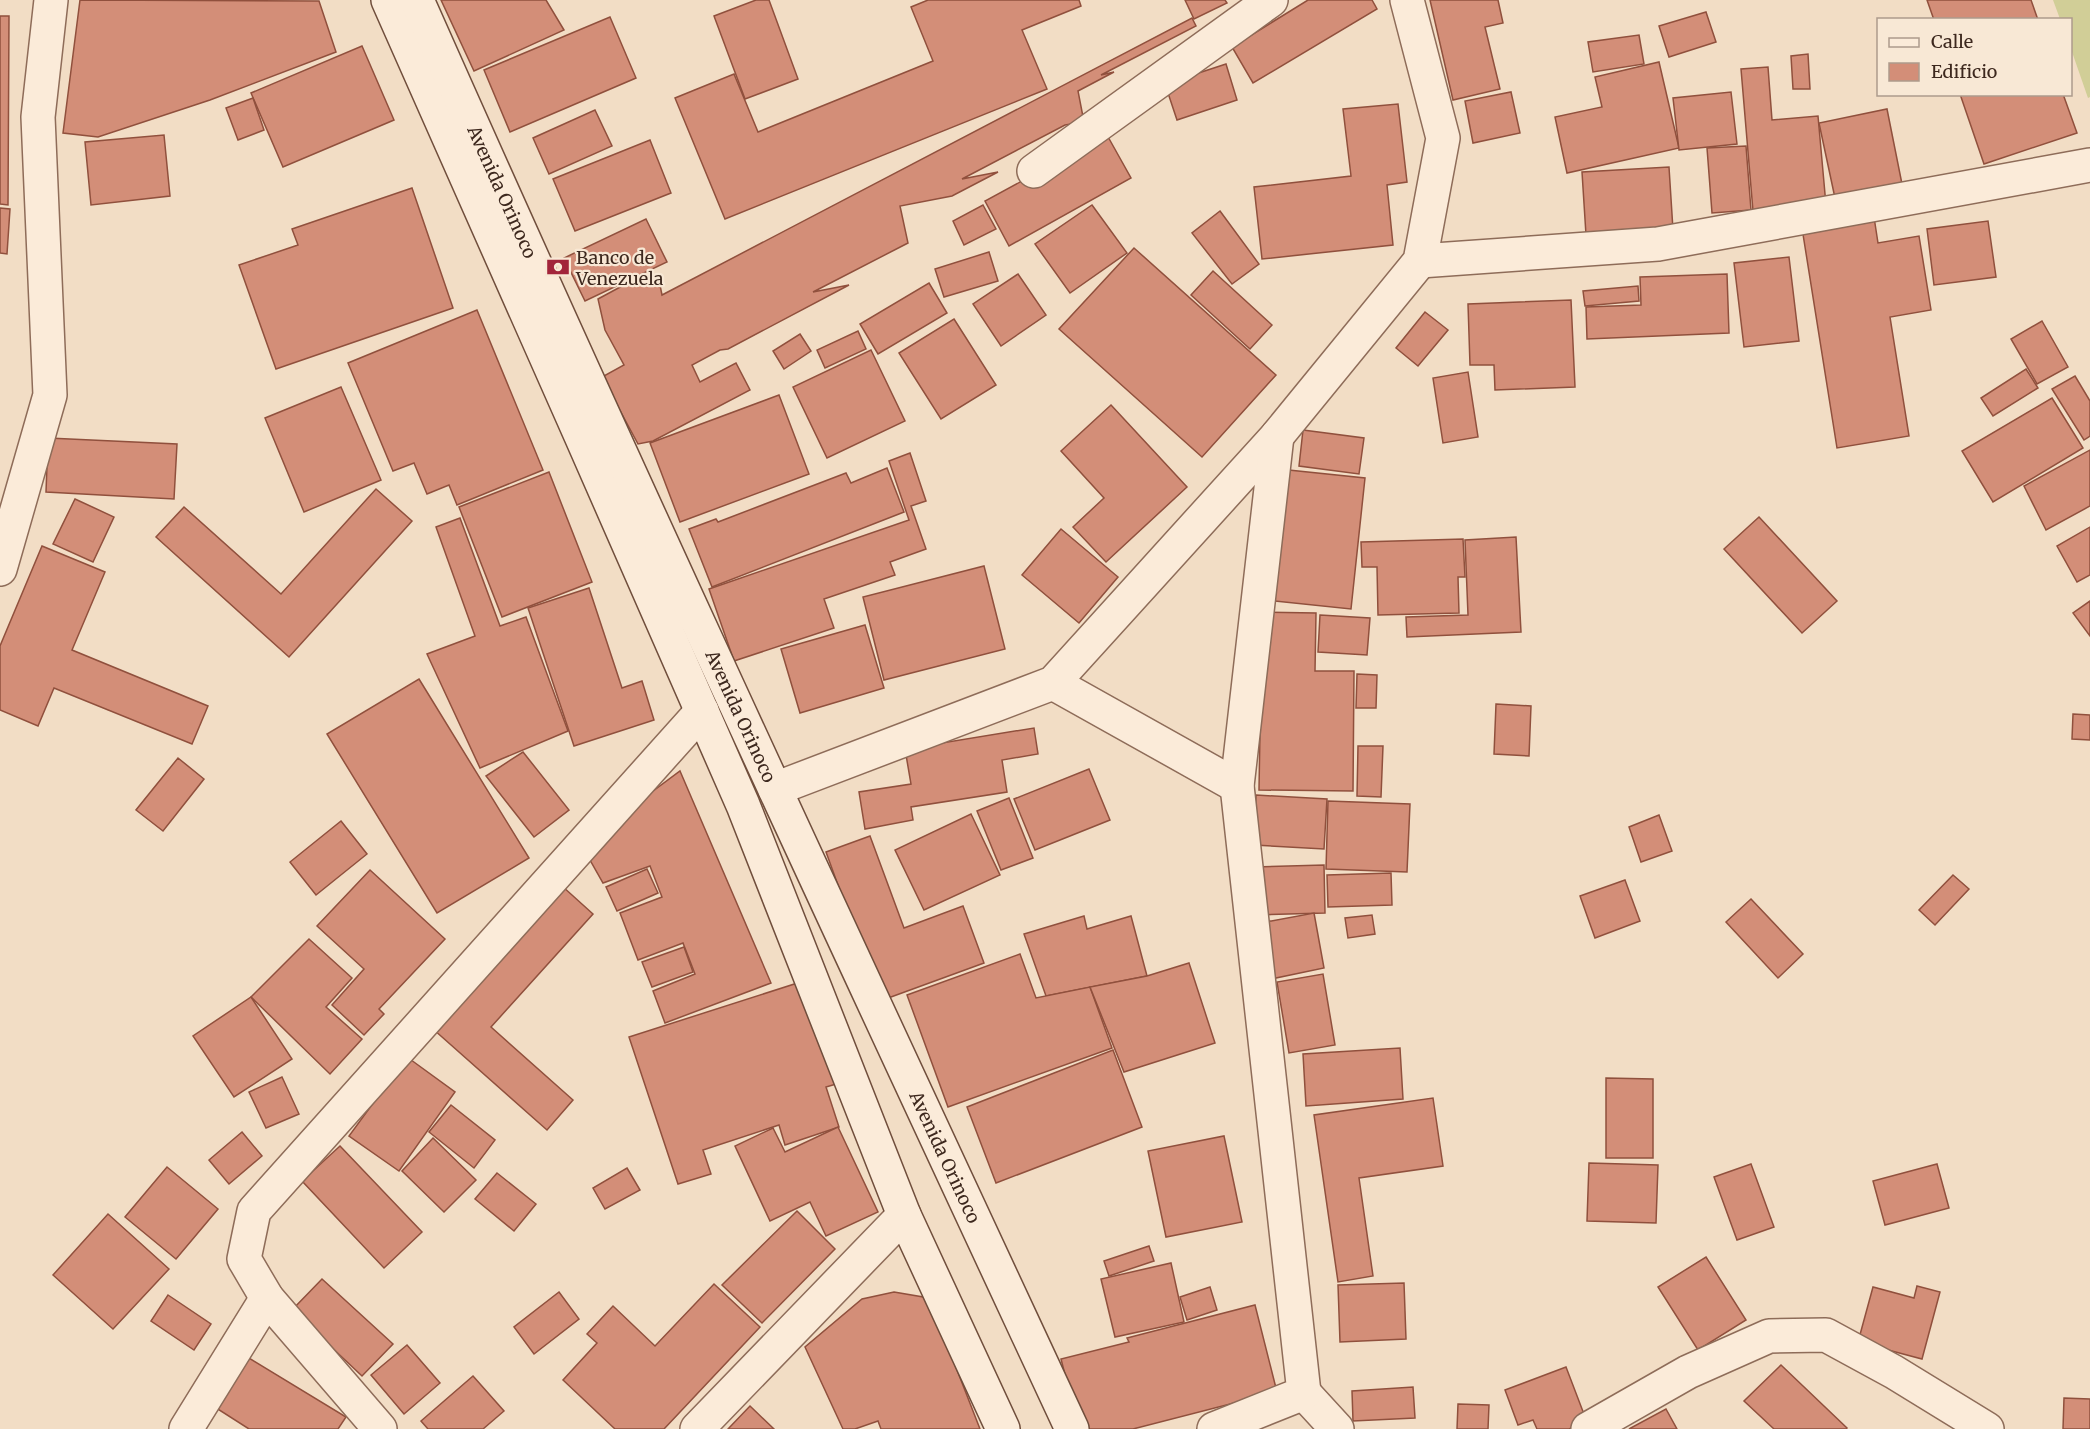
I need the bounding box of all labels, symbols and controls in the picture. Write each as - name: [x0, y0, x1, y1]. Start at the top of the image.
- legend: [1877, 18, 2072, 96]
- text: Calle: [1931, 30, 1973, 53]
- text: Edificio: [1931, 60, 1997, 83]
- street label: Avenida Orinoco: [462, 121, 542, 262]
- place label: Banco de Venezuela: [575, 246, 664, 290]
- bank icon: Banco de Venezuela: [545, 254, 571, 280]
- street label: Avenida Orinoco: [700, 645, 782, 786]
- street label: Avenida Orinoco: [904, 1086, 986, 1227]

